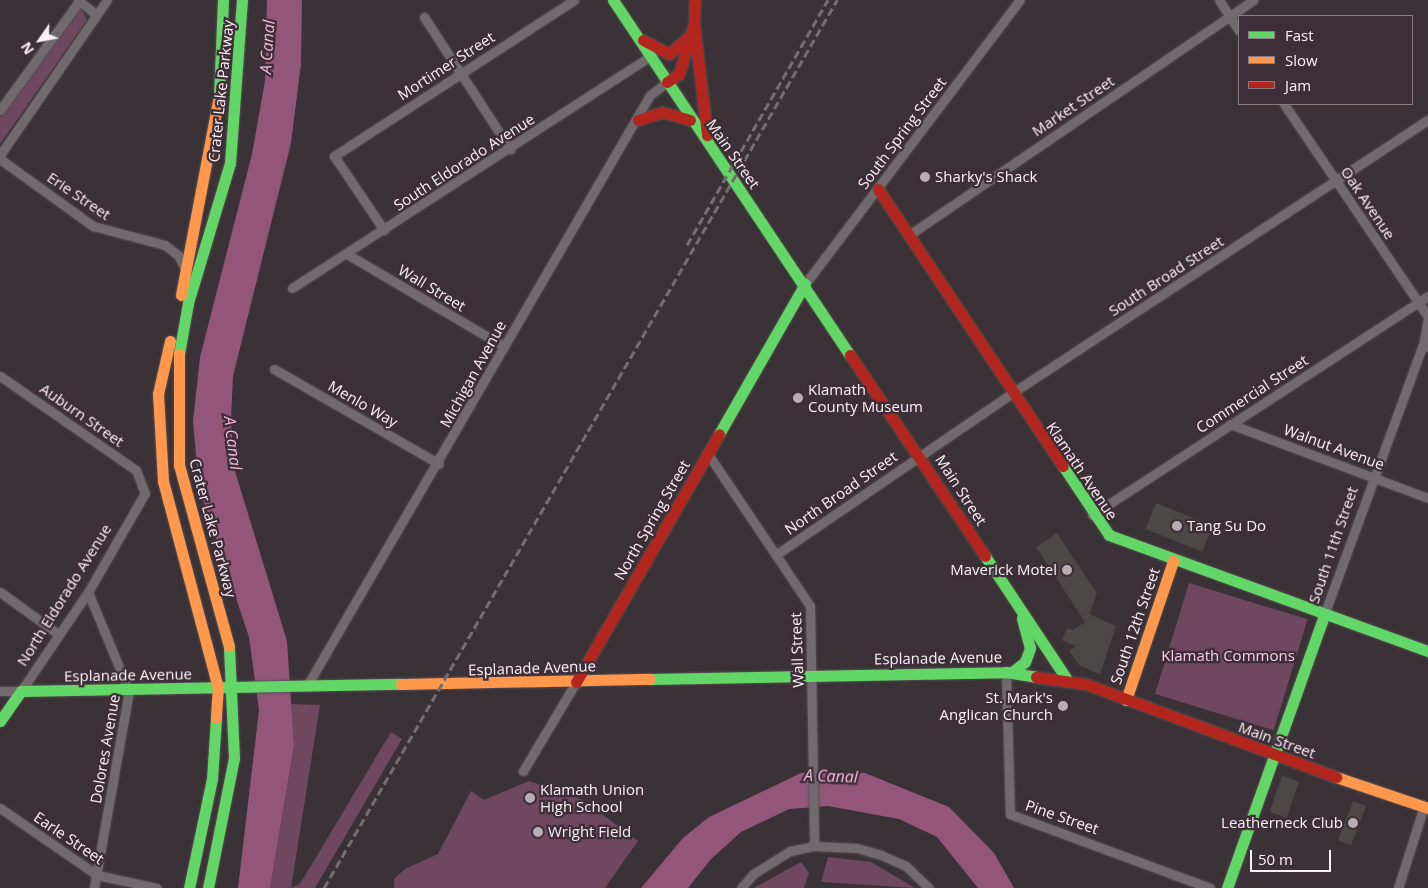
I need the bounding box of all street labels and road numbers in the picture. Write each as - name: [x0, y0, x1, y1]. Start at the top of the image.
- street label: Crater Lake Parkway: [205, 19, 237, 163]
- street label: Mortimer Street: [394, 28, 498, 104]
- street label: Market Street: [1028, 72, 1118, 140]
- street label: South Spring Street: [854, 74, 950, 192]
- street label: South Eldorado Avenue: [390, 110, 538, 214]
- street label: Main Street: [703, 116, 763, 192]
- street label: Oak Avenue: [1337, 163, 1399, 243]
- street label: Erie Street: [44, 168, 114, 224]
- street label: South Broad Street: [1105, 232, 1227, 320]
- street label: Wall Street: [395, 261, 469, 315]
- street label: Michigan Avenue: [436, 317, 510, 431]
- street label: Commercial Street: [1193, 351, 1311, 437]
- street label: Menlo Way: [325, 377, 401, 431]
- street label: Auburn Street: [37, 379, 127, 451]
- street label: Klamath Avenue: [1043, 419, 1121, 523]
- street label: Walnut Avenue: [1281, 420, 1387, 474]
- street label: North Broad Street: [781, 447, 901, 539]
- street label: Main Street: [932, 451, 990, 529]
- street label: Crater Lake Parkway: [186, 457, 240, 599]
- street label: North Spring Street: [610, 457, 694, 583]
- street label: South 11th Street: [1305, 484, 1361, 606]
- street label: North Eldorado Avenue: [13, 521, 115, 669]
- street label: South 12th Street: [1107, 565, 1163, 687]
- street label: Wall Street: [787, 612, 807, 688]
- street label: Esplanade Avenue: [874, 648, 1002, 668]
- street label: Esplanade Avenue: [468, 657, 596, 679]
- street label: Esplanade Avenue: [64, 665, 192, 685]
- street label: Dolores Avenue: [87, 693, 123, 805]
- street label: Main Street: [1236, 718, 1318, 762]
- street label: Pine Street: [1023, 796, 1101, 838]
- street label: Earle Street: [30, 808, 108, 868]

